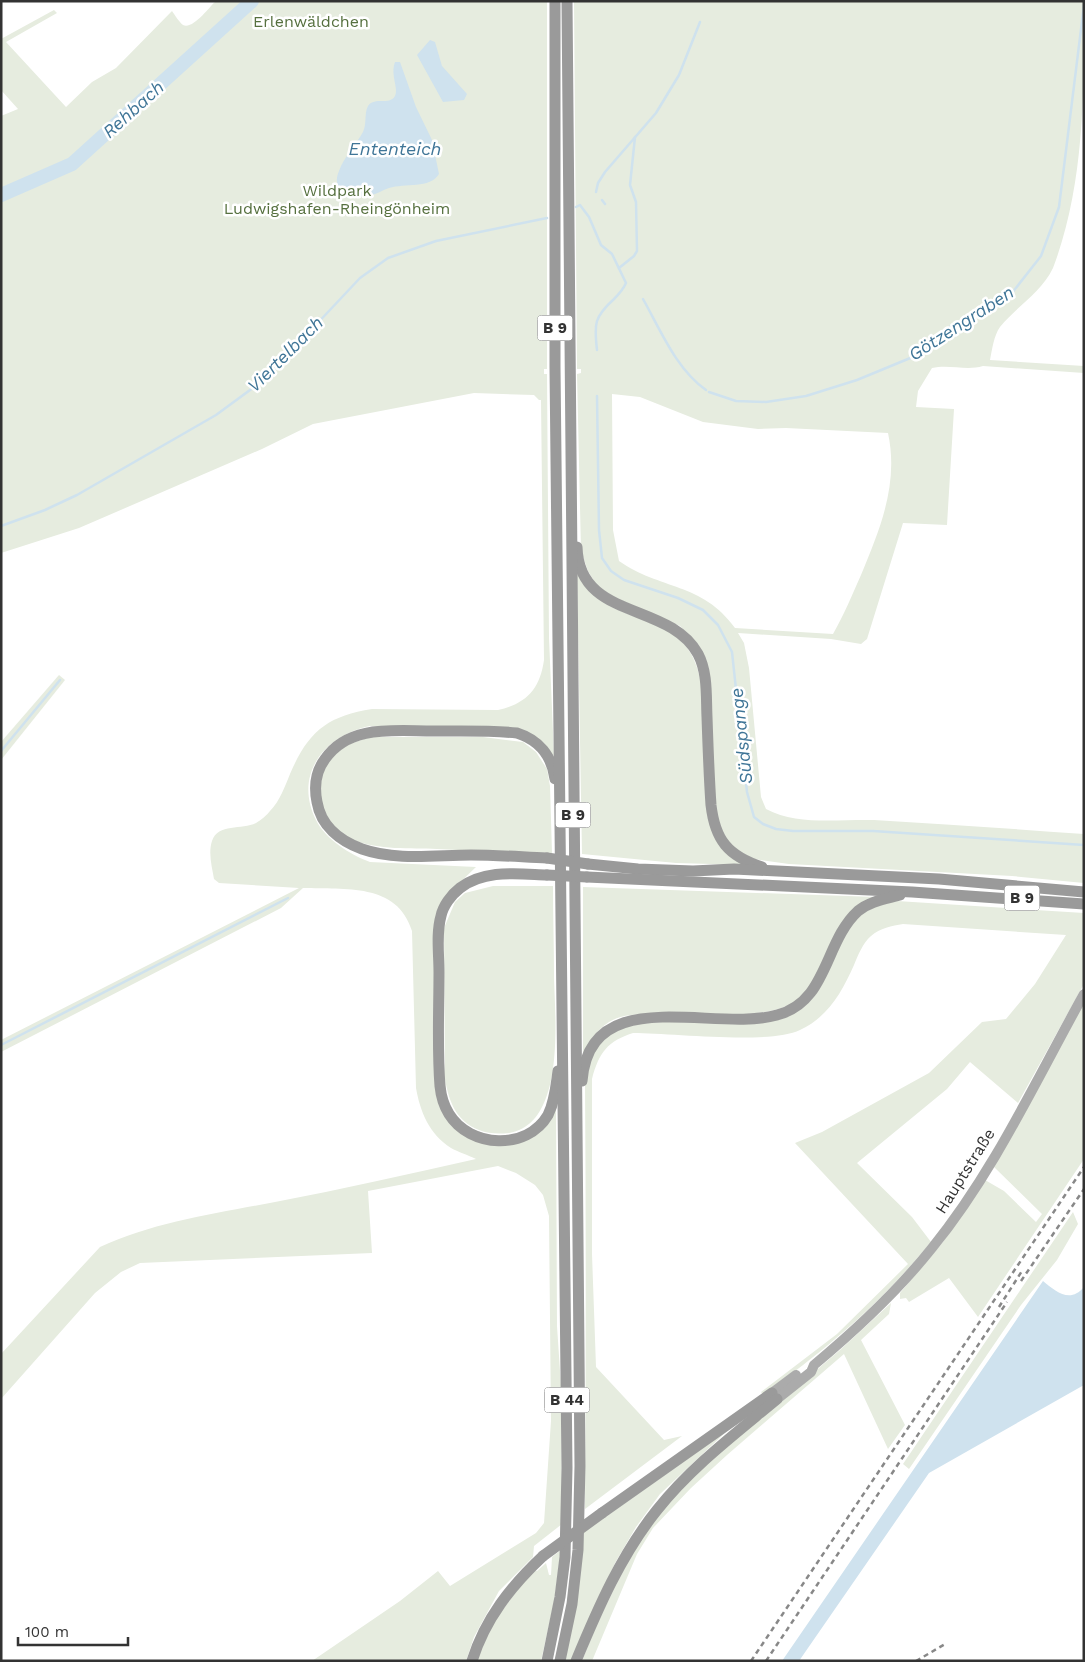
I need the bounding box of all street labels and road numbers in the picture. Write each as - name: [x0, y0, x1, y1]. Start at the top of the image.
- road number: B 9: [538, 316, 572, 340]
- road number: B 9: [556, 802, 590, 828]
- road number: B 9: [1004, 886, 1040, 910]
- street label: Hauptstraße: [931, 1125, 999, 1217]
- road number: B 44: [544, 1388, 590, 1412]

